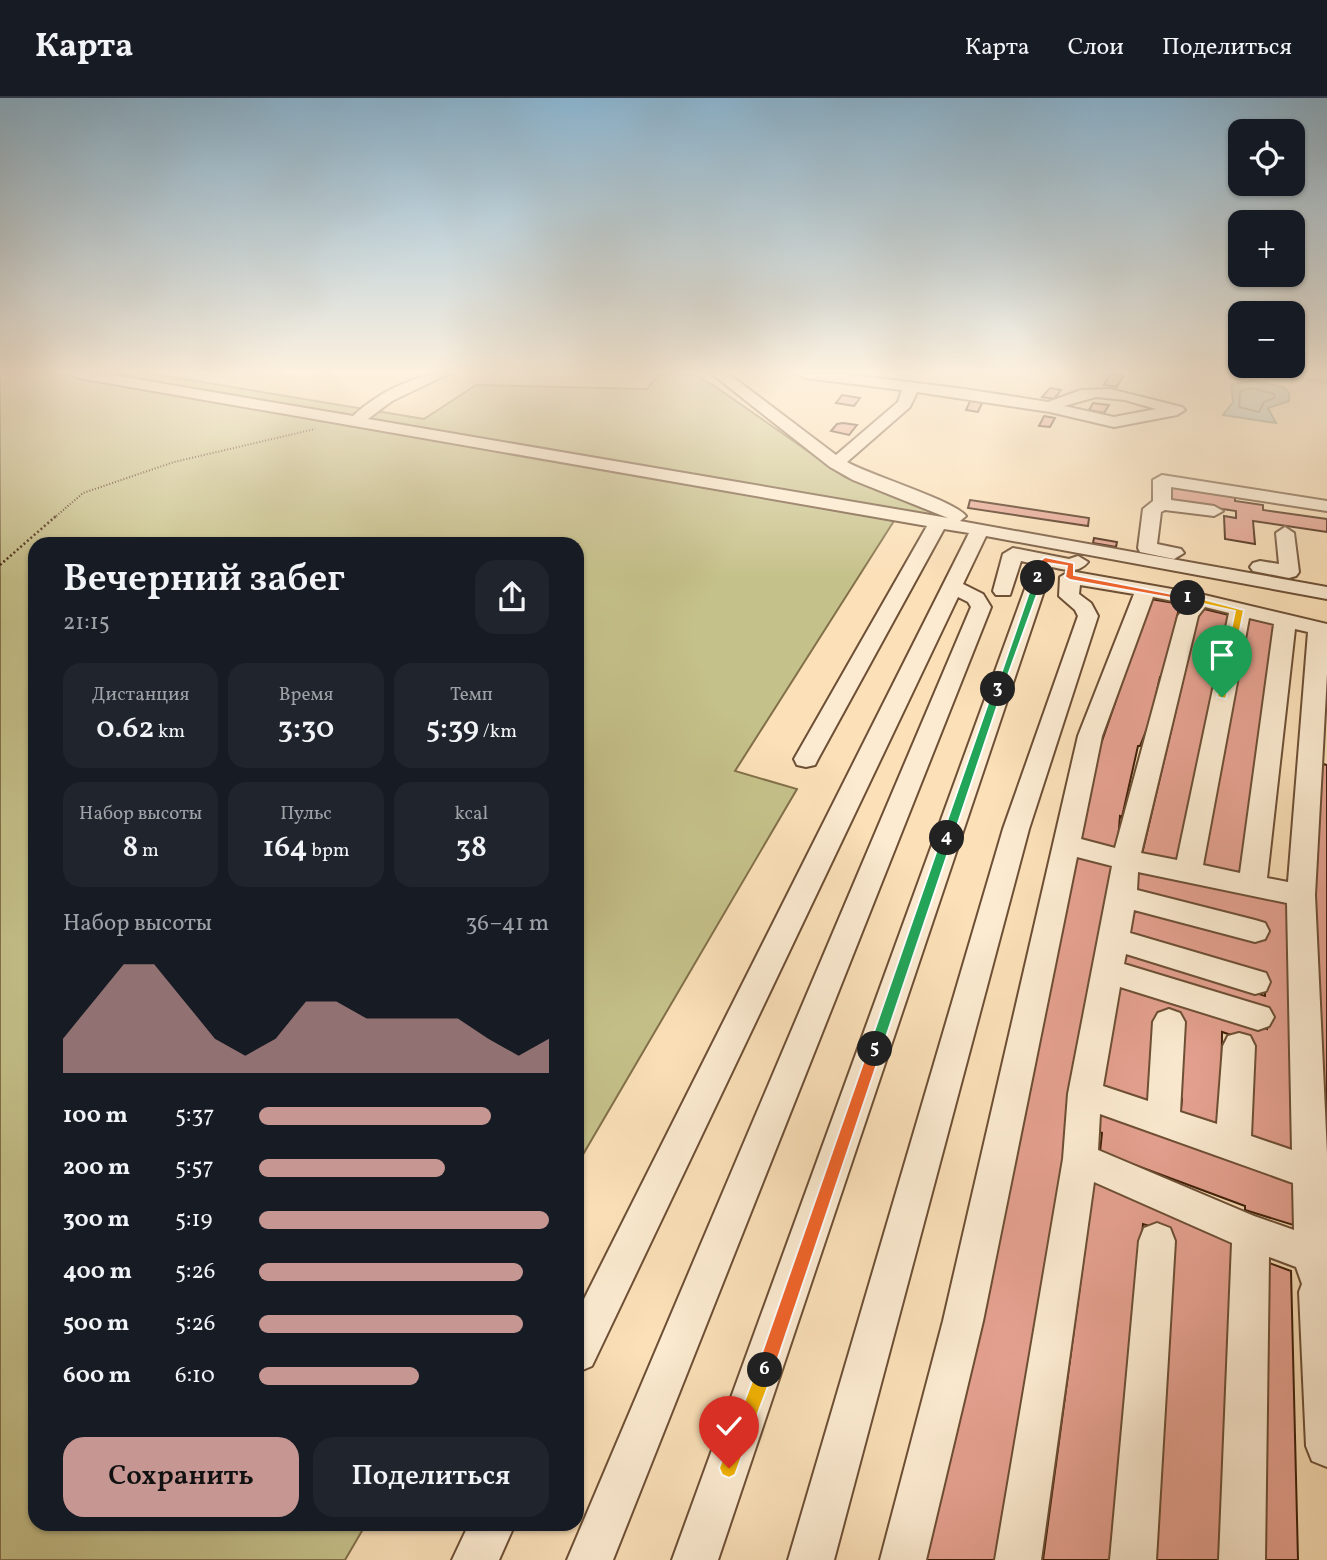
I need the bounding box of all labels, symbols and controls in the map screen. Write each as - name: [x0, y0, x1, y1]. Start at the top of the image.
- text: Карта: [35, 25, 133, 71]
- text: Карта: [965, 31, 1030, 65]
- text: Слои: [1068, 31, 1124, 65]
- text: Поделиться: [1162, 31, 1292, 65]
- map controls: [1228, 119, 1305, 378]
- button: locate: [1228, 119, 1305, 196]
- button: +: [1228, 210, 1305, 287]
- button: −: [1228, 301, 1305, 378]
- text: Вечерний забег: [63, 554, 345, 607]
- button: share: [475, 560, 549, 634]
- pin: 2: [1020, 560, 1056, 596]
- text: 2: [1033, 564, 1042, 590]
- pin: 1: [1170, 580, 1206, 616]
- text: 1: [1184, 584, 1191, 610]
- text: 21:15: [63, 607, 110, 639]
- pin: [1192, 625, 1252, 697]
- icon: arrive: [1203, 636, 1241, 674]
- pin: 3: [981, 672, 1016, 706]
- text: 3: [993, 675, 1002, 701]
- text: Дистанция: [92, 682, 190, 708]
- text: Время: [279, 682, 333, 708]
- text: Темп: [450, 682, 493, 708]
- text: 0.62: [96, 708, 154, 750]
- text: 3:30: [278, 708, 334, 750]
- text: 5:39: [426, 708, 479, 750]
- text: km: [154, 719, 185, 745]
- text: /km: [479, 719, 517, 745]
- text: Набор высоты: [79, 801, 202, 827]
- text: Пульс: [280, 801, 332, 827]
- text: kcal: [454, 801, 488, 827]
- pin: 4: [930, 820, 964, 856]
- text: 4: [941, 824, 952, 850]
- text: 8: [122, 827, 138, 869]
- text: 164: [262, 827, 308, 869]
- text: 38: [456, 827, 487, 869]
- text: m: [138, 838, 159, 864]
- text: bpm: [308, 838, 350, 864]
- text: Набор высоты: [63, 908, 212, 940]
- text: 36–41 m: [465, 908, 549, 940]
- pin: 5: [858, 1032, 892, 1066]
- text: 5: [870, 1035, 879, 1061]
- text: 100 m: [63, 1100, 128, 1132]
- text: 5:37: [175, 1100, 214, 1132]
- text: 200 m: [63, 1152, 130, 1184]
- text: 5:57: [175, 1152, 214, 1184]
- text: 300 m: [63, 1204, 130, 1236]
- text: 5:19: [175, 1204, 212, 1236]
- text: 400 m: [63, 1256, 132, 1288]
- text: 5:26: [175, 1256, 215, 1288]
- text: 500 m: [63, 1308, 129, 1340]
- text: 5:26: [175, 1308, 215, 1340]
- pin: 6: [748, 1352, 782, 1388]
- text: 6: [759, 1356, 770, 1382]
- text: 600 m: [63, 1360, 131, 1392]
- text: 6:10: [175, 1360, 215, 1392]
- pin: [699, 1396, 759, 1468]
- icon: check: [710, 1407, 748, 1445]
- button: Сохранить: [63, 1437, 299, 1517]
- button: Поделиться: [313, 1437, 549, 1517]

